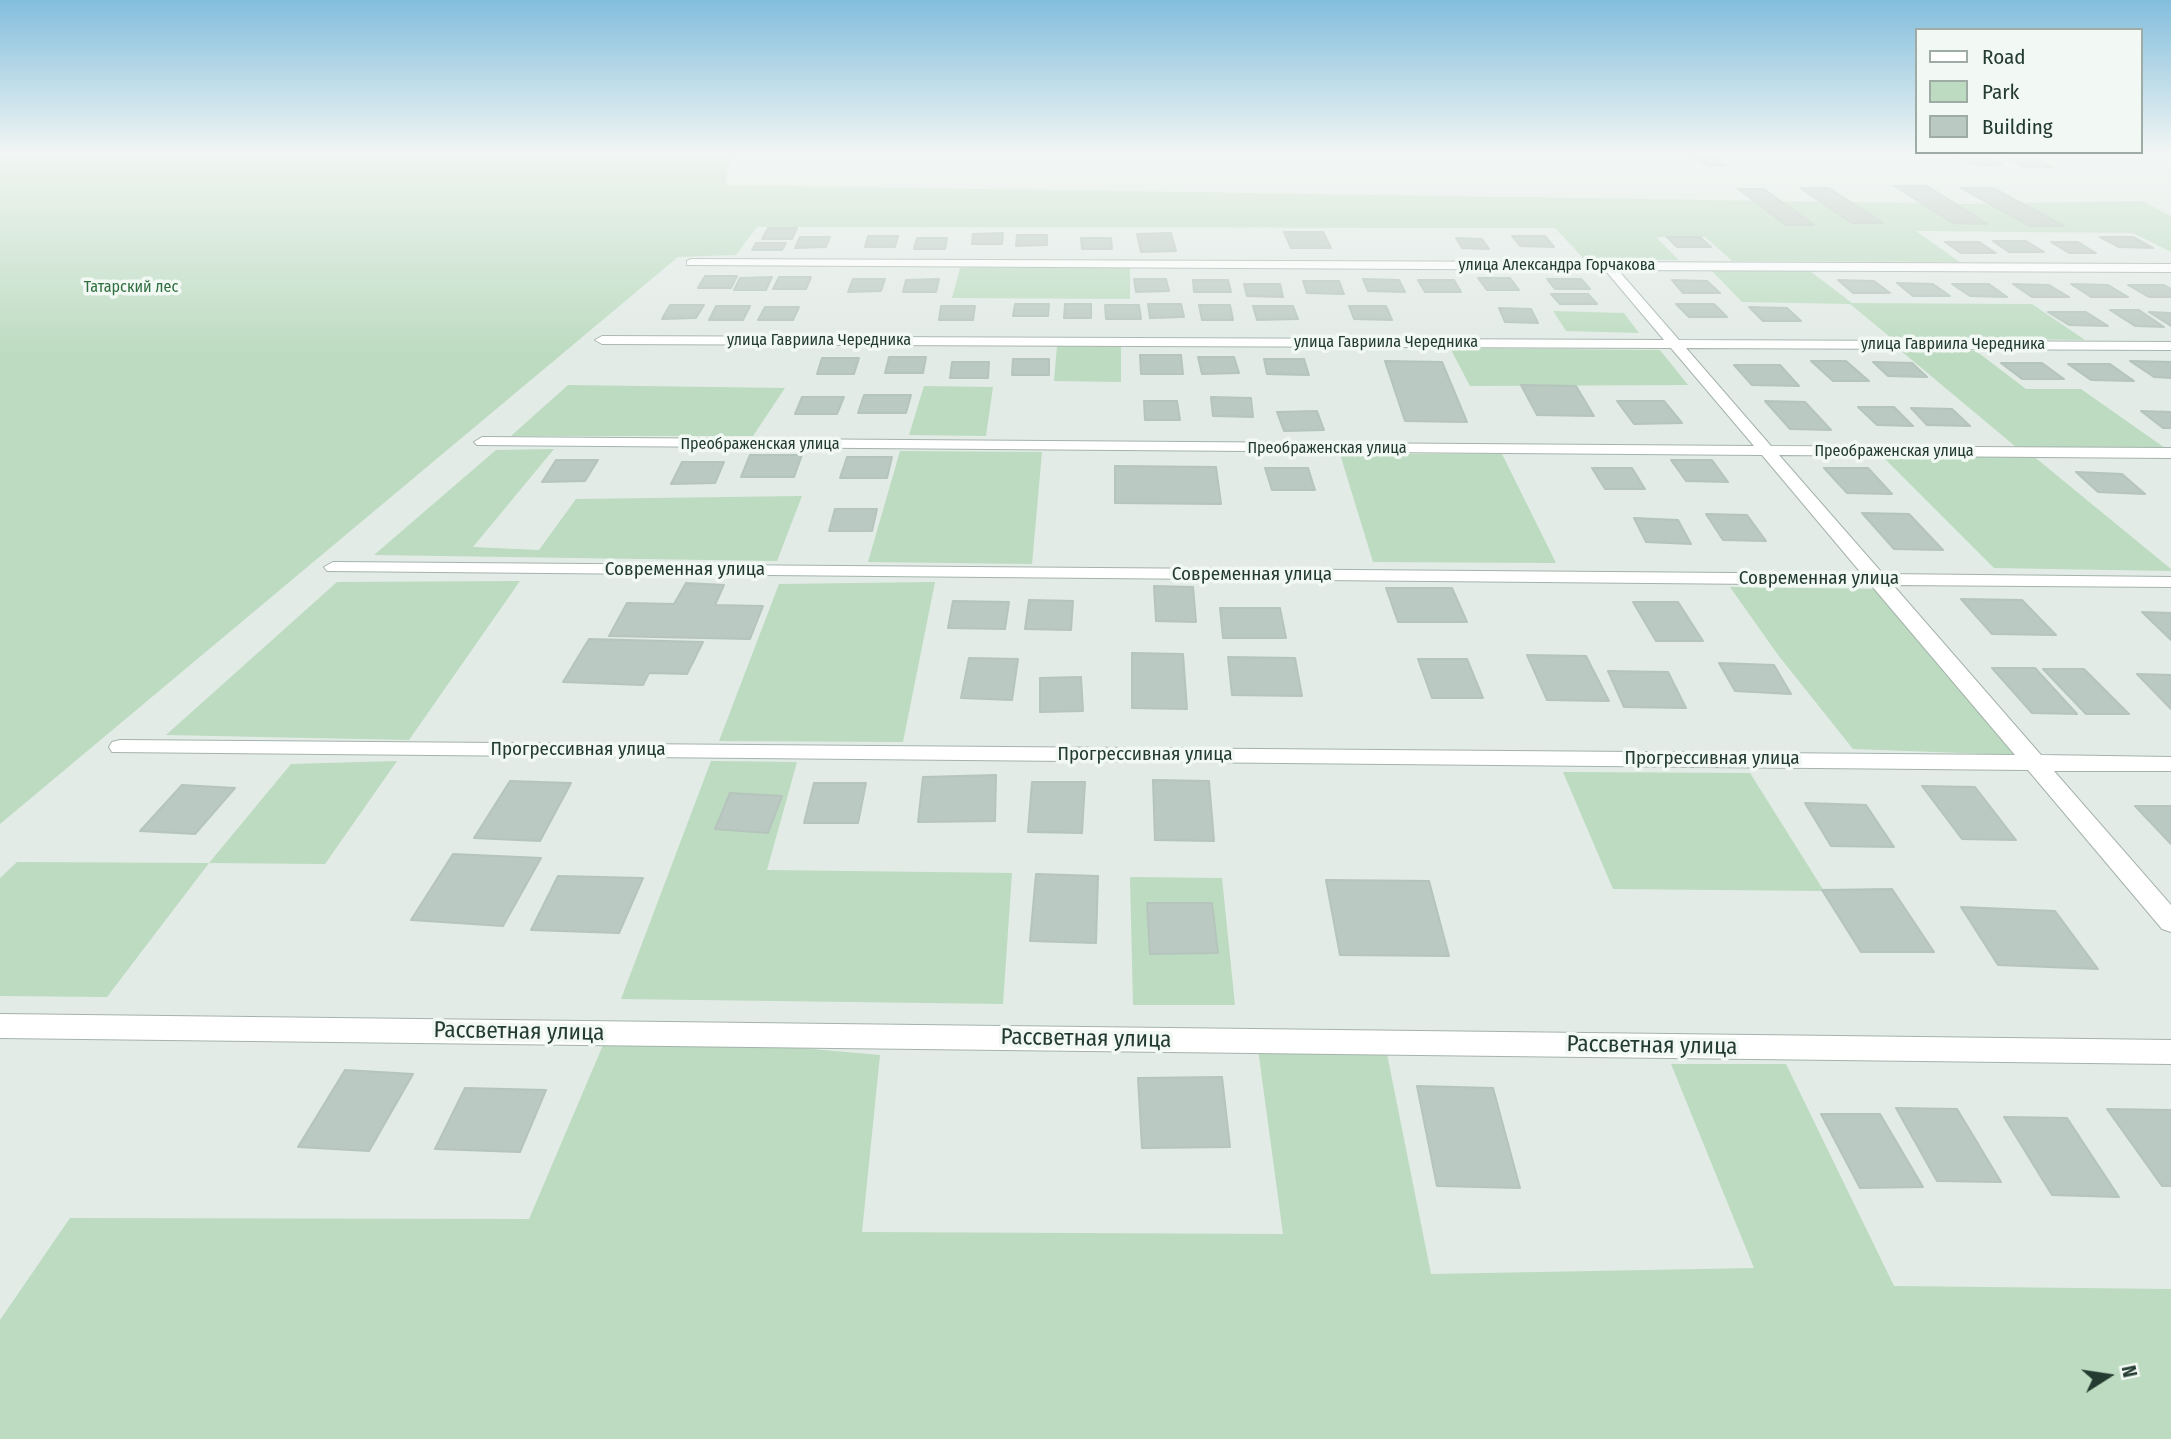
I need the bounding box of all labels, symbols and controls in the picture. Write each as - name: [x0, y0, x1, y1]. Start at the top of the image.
- legend: [1916, 28, 2143, 154]
- text: Road: [1982, 44, 2026, 70]
- text: Park: [1982, 79, 2019, 105]
- text: Building: [1982, 114, 2053, 140]
- street label: улица Александра Горчакова: [1459, 256, 1655, 276]
- park label: Татарский лес: [84, 278, 178, 298]
- street label: улица Гавриила Чередника: [727, 331, 911, 351]
- street label: улица Гавриила Чередника: [1294, 333, 1478, 353]
- street label: улица Гавриила Чередника: [1861, 335, 2045, 355]
- street label: Преображенская улица: [680, 435, 840, 455]
- street label: Преображенская улица: [1247, 439, 1407, 459]
- street label: Преображенская улица: [1814, 442, 1974, 462]
- street label: Современная улица: [605, 559, 765, 581]
- street label: Современная улица: [1172, 564, 1332, 586]
- street label: Современная улица: [1739, 568, 1899, 590]
- street label: Прогрессивная улица: [491, 739, 665, 761]
- street label: Прогрессивная улица: [1058, 744, 1232, 766]
- street label: Прогрессивная улица: [1625, 748, 1799, 770]
- street label: Рассветная улица: [433, 1017, 605, 1047]
- street label: Рассветная улица: [1000, 1024, 1172, 1054]
- street label: Рассветная улица: [1566, 1031, 1738, 1061]
- north arrow: [2073, 1341, 2143, 1411]
- text: N: [2117, 1364, 2141, 1379]

